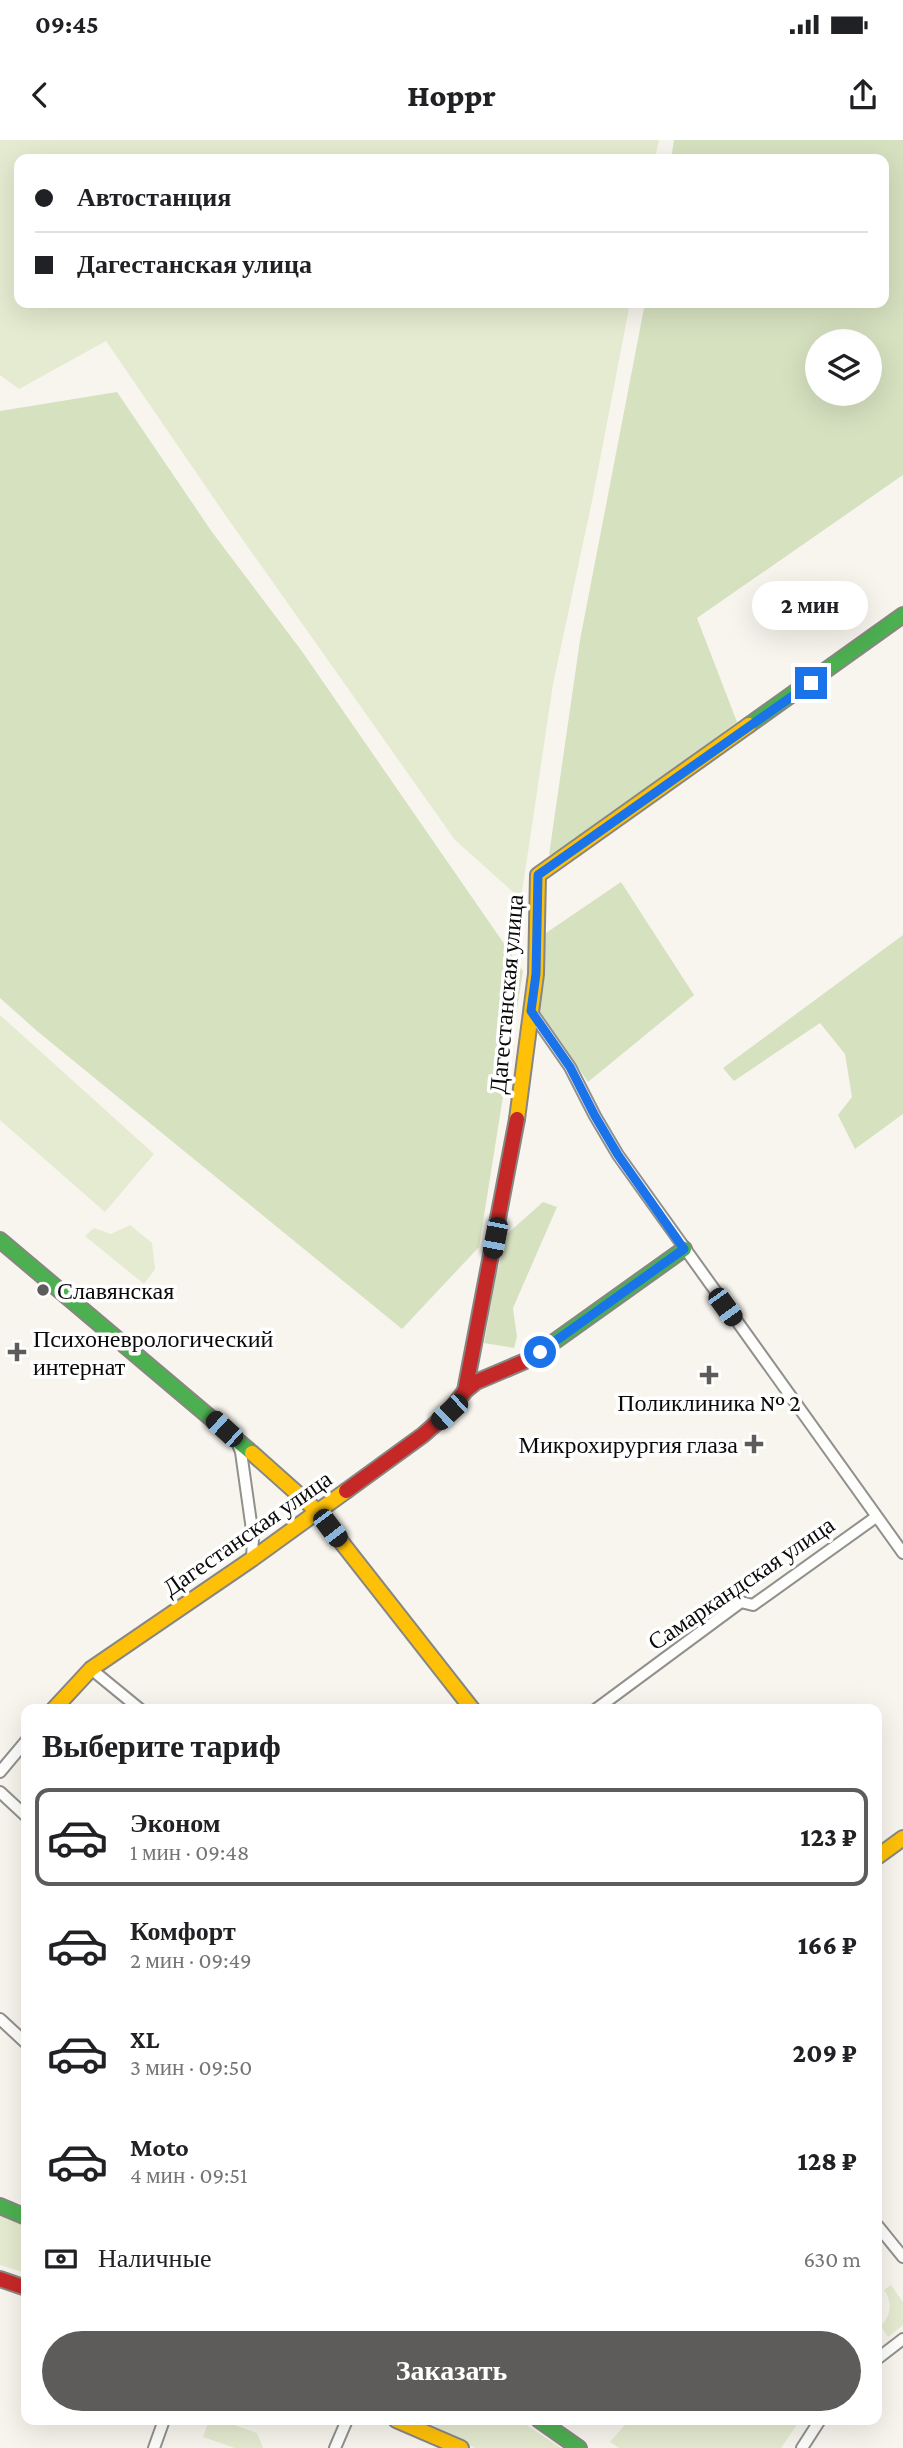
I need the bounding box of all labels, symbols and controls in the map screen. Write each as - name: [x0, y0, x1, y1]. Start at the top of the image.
- text: 09:45: [35, 10, 99, 39]
- icon: back: [21, 76, 59, 114]
- icon: share: [844, 76, 882, 114]
- text: Hoppr: [407, 77, 496, 113]
- text: Автостанция: [77, 183, 231, 212]
- text: Дагестанская улица: [77, 250, 312, 279]
- map controls: [805, 329, 882, 406]
- button: layers: [805, 329, 882, 406]
- callout: 2 мин: [753, 582, 869, 630]
- text: 2 мин: [781, 592, 839, 618]
- route end: [795, 667, 827, 699]
- street label: Дагестанская улица: [484, 893, 528, 1095]
- car: [481, 1215, 510, 1261]
- place label: Славянская: [57, 1277, 174, 1304]
- marker: Славянская: [35, 1282, 51, 1298]
- car: [705, 1284, 746, 1330]
- place label: Психоневрологический интернат: [33, 1325, 274, 1380]
- route start: [524, 1336, 556, 1368]
- marker: Психоневрологический интернат: [7, 1342, 27, 1362]
- marker: Поликлиника № 2: [699, 1365, 719, 1385]
- place label: Поликлиника № 2: [617, 1389, 801, 1416]
- car: [427, 1390, 472, 1434]
- car: [202, 1407, 247, 1451]
- place label: Микрохирургия глаза: [519, 1431, 738, 1458]
- marker: Микрохирургия глаза: [744, 1434, 764, 1454]
- street label: Дагестанская улица: [157, 1464, 337, 1601]
- car: [309, 1505, 352, 1551]
- street label: Самаркандская улица: [643, 1510, 840, 1655]
- text: Выберите тариф: [42, 1728, 281, 1764]
- icon: car: [46, 1806, 109, 1869]
- text: Эконом: [130, 1809, 220, 1838]
- text: 123 ₽: [800, 1823, 857, 1852]
- text: 1 мин · 09:48: [130, 1839, 249, 1865]
- icon: car: [46, 1914, 109, 1977]
- text: Комфорт: [130, 1917, 236, 1946]
- text: 166 ₽: [798, 1931, 857, 1960]
- text: 2 мин · 09:49: [130, 1947, 252, 1973]
- icon: car: [46, 2022, 109, 2085]
- text: XL: [130, 2025, 159, 2054]
- text: 209 ₽: [793, 2039, 857, 2068]
- text: 3 мин · 09:50: [130, 2054, 252, 2080]
- icon: car: [46, 2130, 109, 2193]
- text: Moto: [130, 2133, 189, 2162]
- text: 128 ₽: [798, 2147, 857, 2176]
- text: 4 мин · 09:51: [130, 2162, 248, 2188]
- icon: cash: [42, 2240, 80, 2278]
- text: Наличные: [98, 2244, 211, 2273]
- text: 630 m: [803, 2246, 861, 2272]
- button: Заказать: [42, 2331, 861, 2411]

